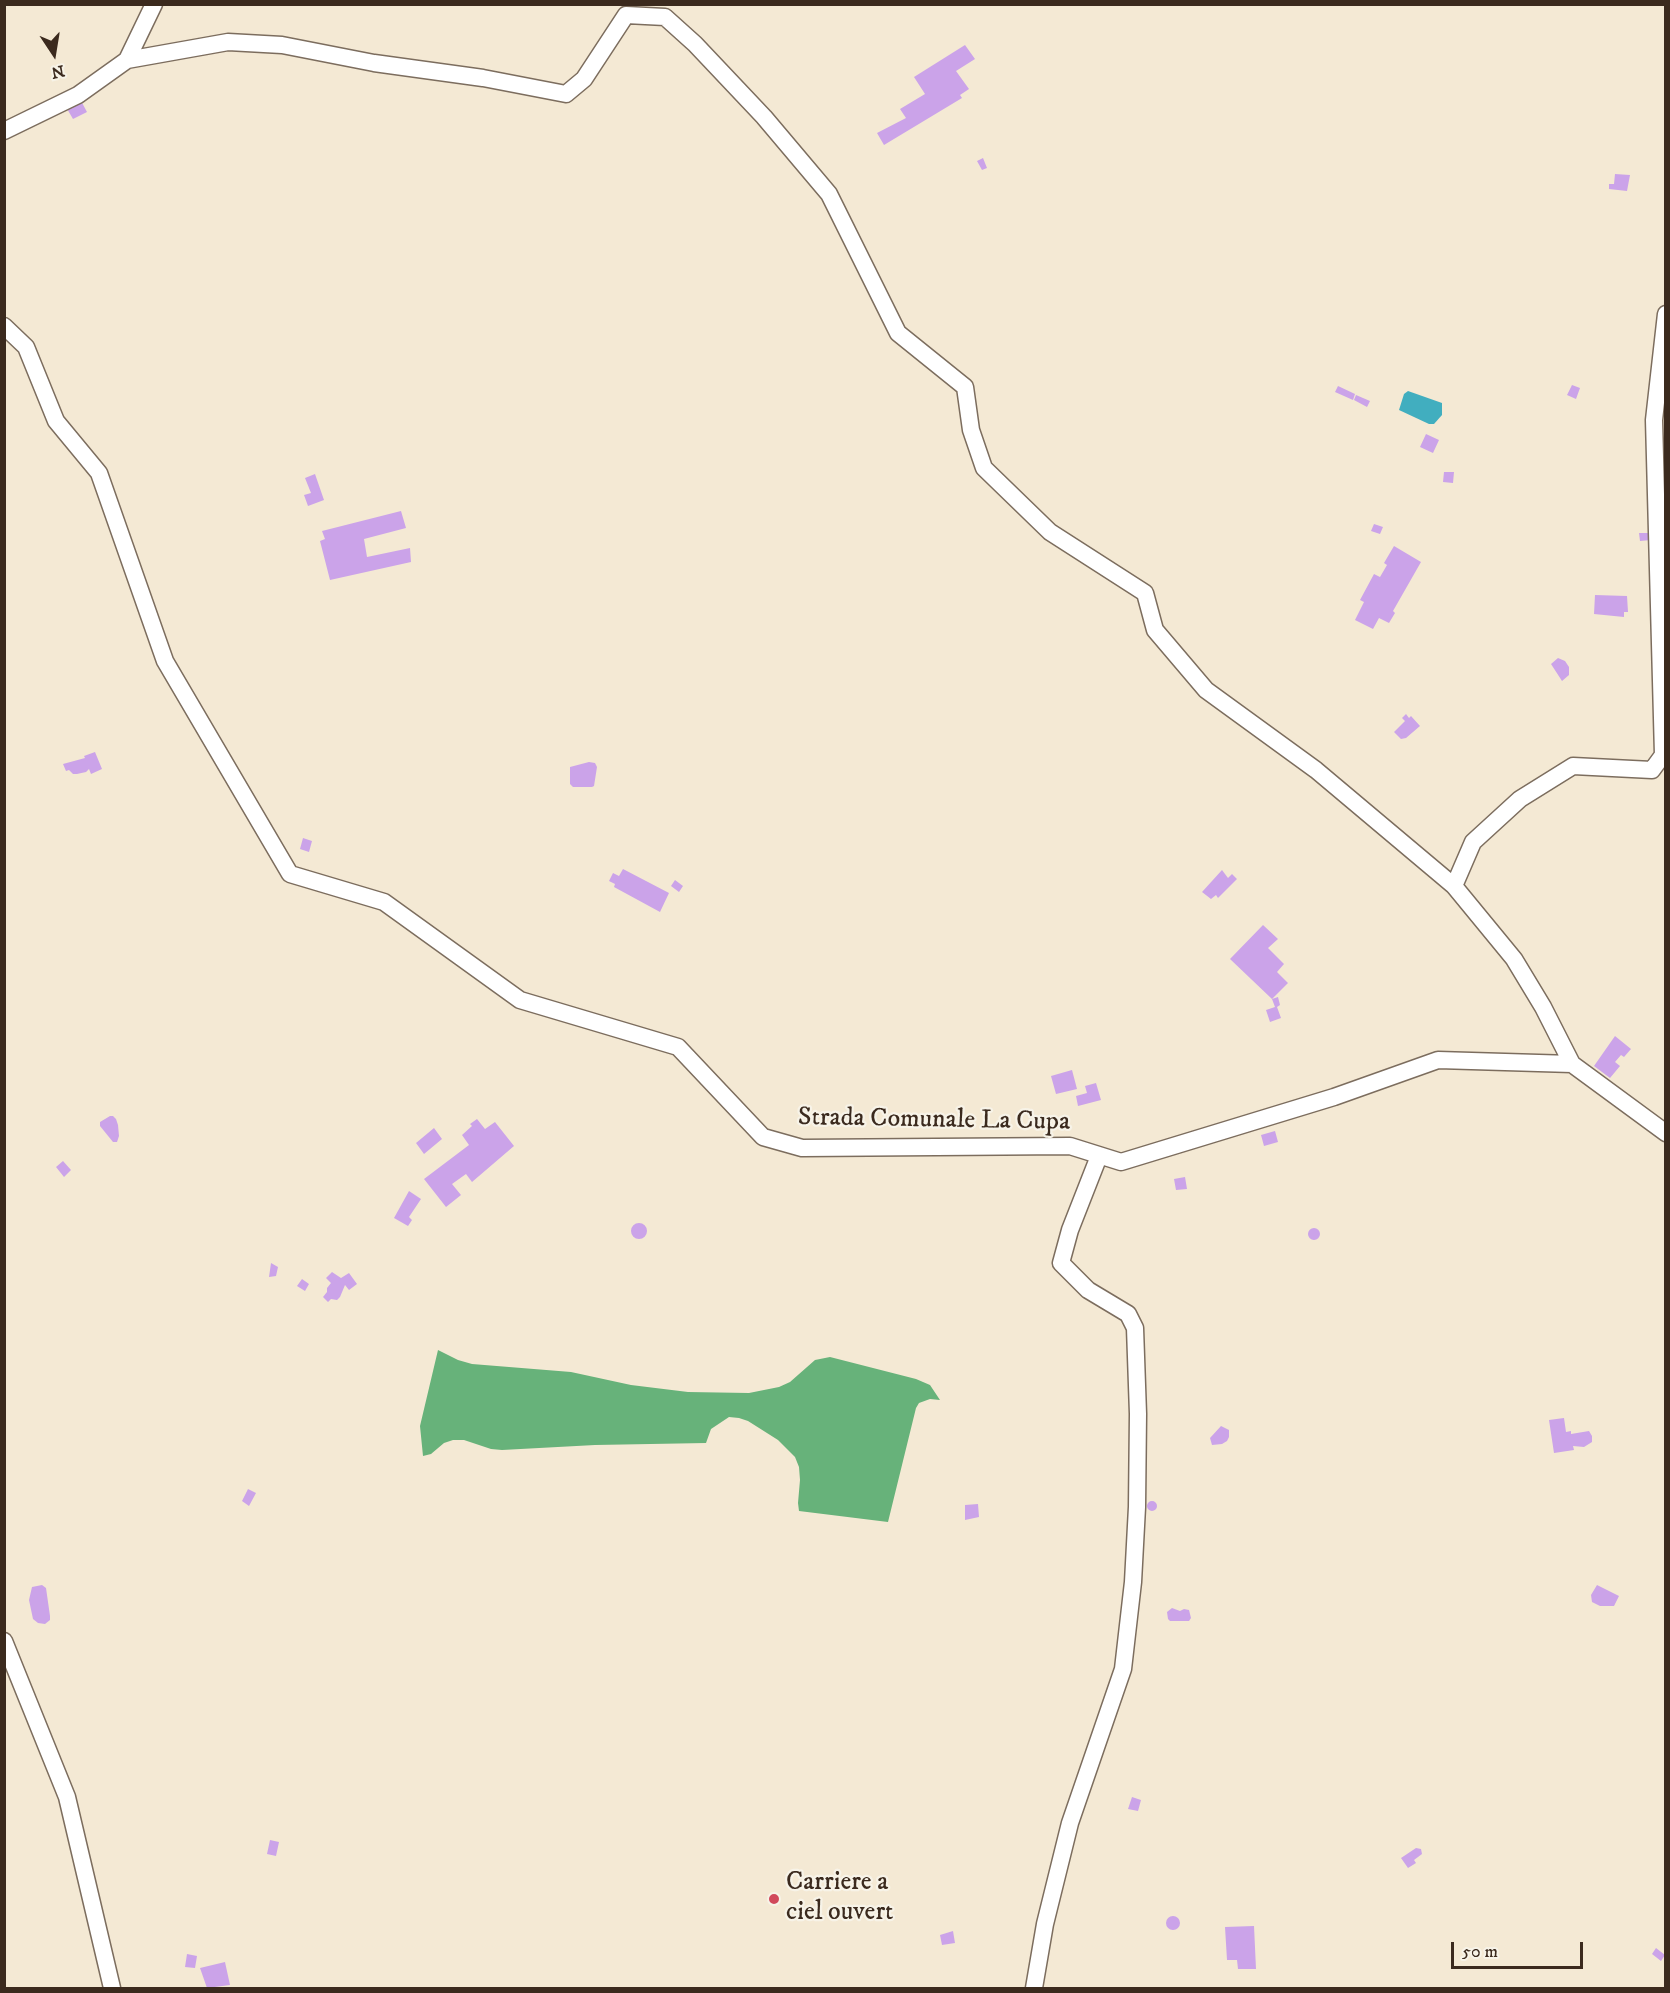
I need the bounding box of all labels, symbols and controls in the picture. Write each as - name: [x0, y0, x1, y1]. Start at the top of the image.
- north arrow: [24, 24, 84, 84]
- text: N: [49, 60, 66, 83]
- street label: Strada Comunale La Cupa: [798, 1103, 1070, 1139]
- place label: Carriere a ciel ouvert: [786, 1868, 893, 1930]
- marker: Carriere a ciel ouvert: [767, 1892, 781, 1906]
- scale bar: [1454, 1930, 1586, 1968]
- text: 50 m: [1462, 1941, 1498, 1963]

